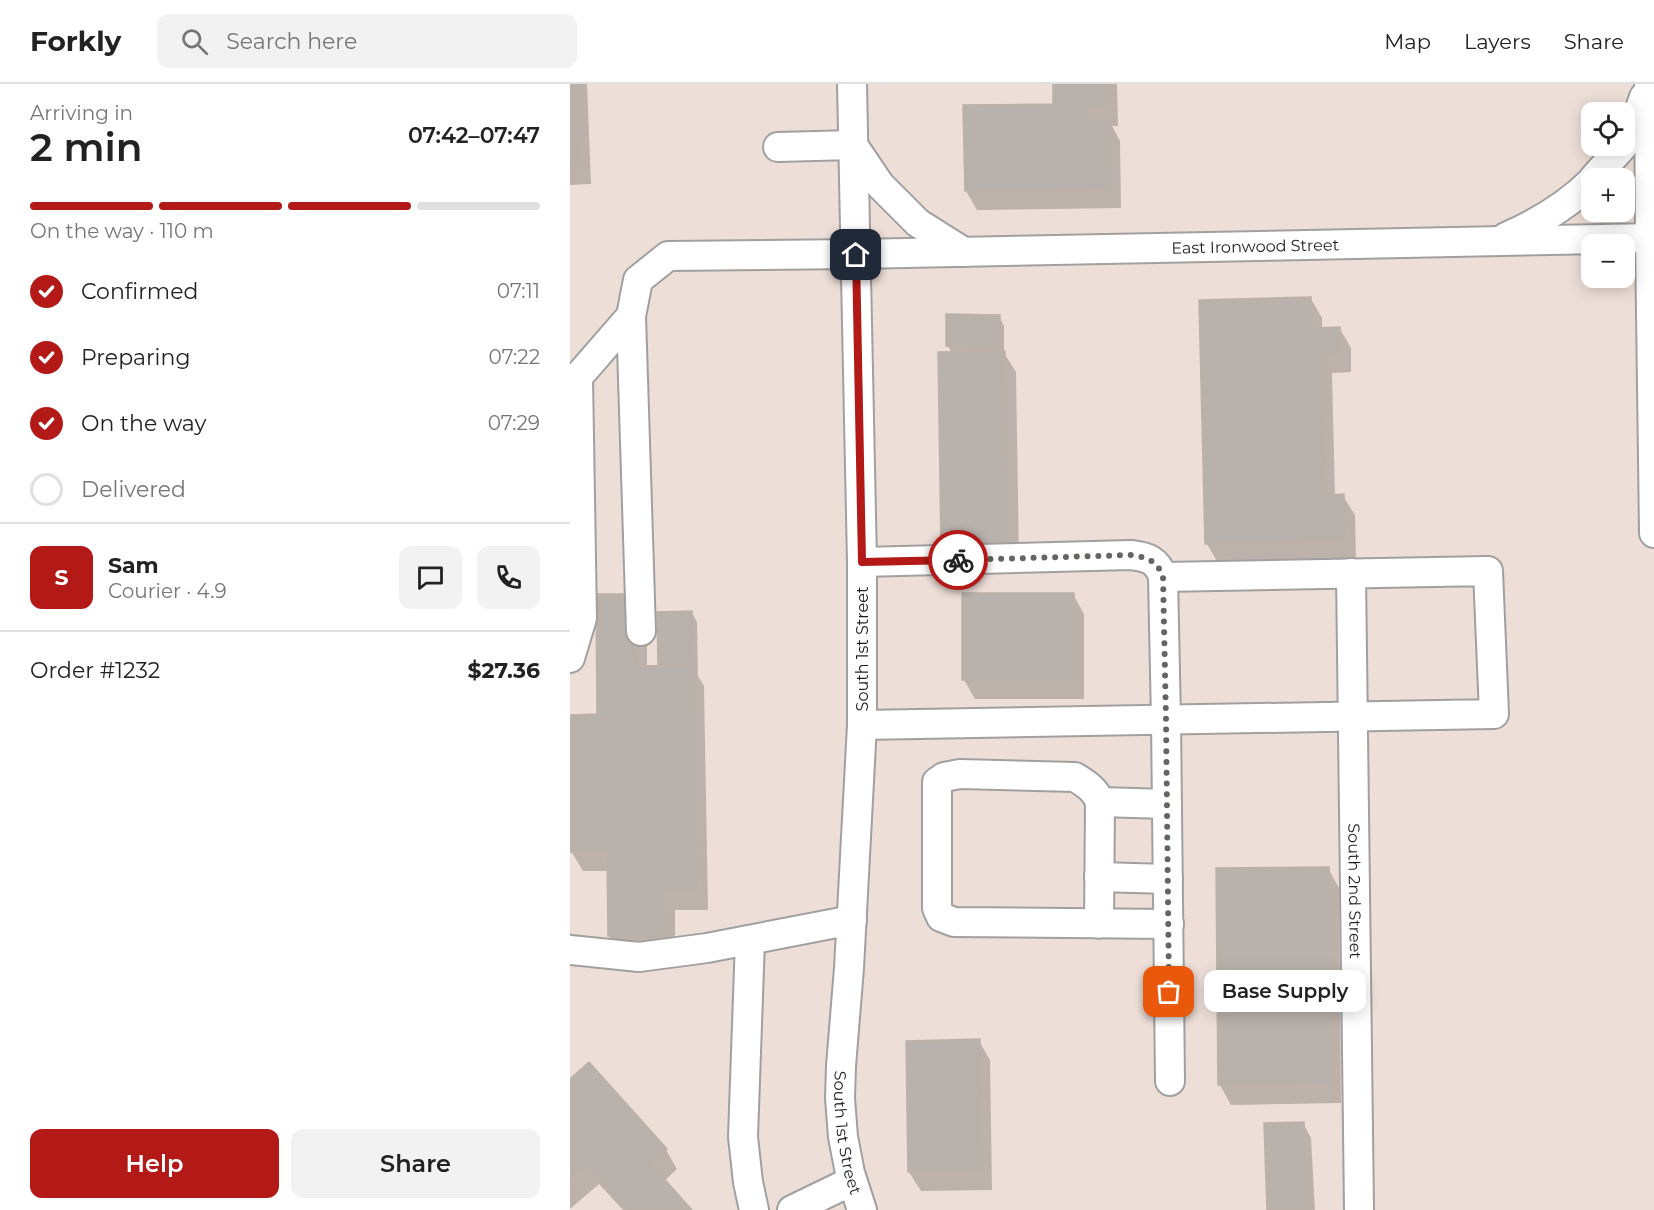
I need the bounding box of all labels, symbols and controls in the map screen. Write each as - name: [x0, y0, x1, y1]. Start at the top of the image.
- search box: [157, 14, 577, 68]
- text: Forkly: [30, 24, 121, 58]
- icon: search: [178, 25, 211, 58]
- text: Search here: [226, 28, 357, 55]
- text: Map: [1384, 29, 1431, 54]
- text: Layers: [1464, 29, 1531, 54]
- text: Share: [1564, 29, 1624, 54]
- text: Arriving in: [30, 101, 133, 125]
- map controls: [1581, 102, 1635, 288]
- button: locate: [1581, 102, 1635, 156]
- text: 07:42–07:47: [408, 122, 540, 149]
- text: 2 min: [30, 123, 143, 171]
- button: +: [1581, 168, 1635, 222]
- text: On the way · 110 m: [30, 219, 214, 243]
- pin: [830, 229, 881, 280]
- button: −: [1581, 234, 1635, 288]
- street label: East Ironwood Street: [1171, 235, 1340, 257]
- icon: home: [839, 238, 872, 271]
- icon: check: [30, 275, 63, 308]
- text: Confirmed: [81, 278, 198, 305]
- text: 07:11: [497, 279, 540, 303]
- icon: check: [30, 341, 63, 374]
- text: Preparing: [81, 344, 190, 371]
- text: 07:22: [489, 345, 540, 369]
- icon: check: [30, 407, 63, 440]
- text: On the way: [81, 410, 206, 437]
- text: 07:29: [488, 411, 540, 435]
- text: Delivered: [81, 476, 186, 503]
- courier: [928, 530, 988, 590]
- icon: bike: [942, 544, 975, 577]
- button: chat: [399, 546, 462, 609]
- button: phone: [477, 546, 540, 609]
- text: Sam: [108, 552, 159, 579]
- text: S: [54, 564, 69, 591]
- text: Courier · 4.9: [108, 579, 227, 603]
- street label: South 1st Street: [853, 586, 872, 711]
- text: Order #1232: [30, 657, 160, 684]
- text: $27.36: [467, 657, 540, 684]
- street label: South 2nd Street: [1345, 823, 1365, 959]
- pin: [1143, 966, 1194, 1017]
- callout: Base Supply: [1205, 971, 1367, 1013]
- icon: bag: [1152, 975, 1185, 1008]
- text: Base Supply: [1222, 979, 1348, 1003]
- street label: South 1st Street: [830, 1070, 866, 1197]
- button: Help: [30, 1129, 279, 1198]
- button: Share: [291, 1129, 540, 1198]

